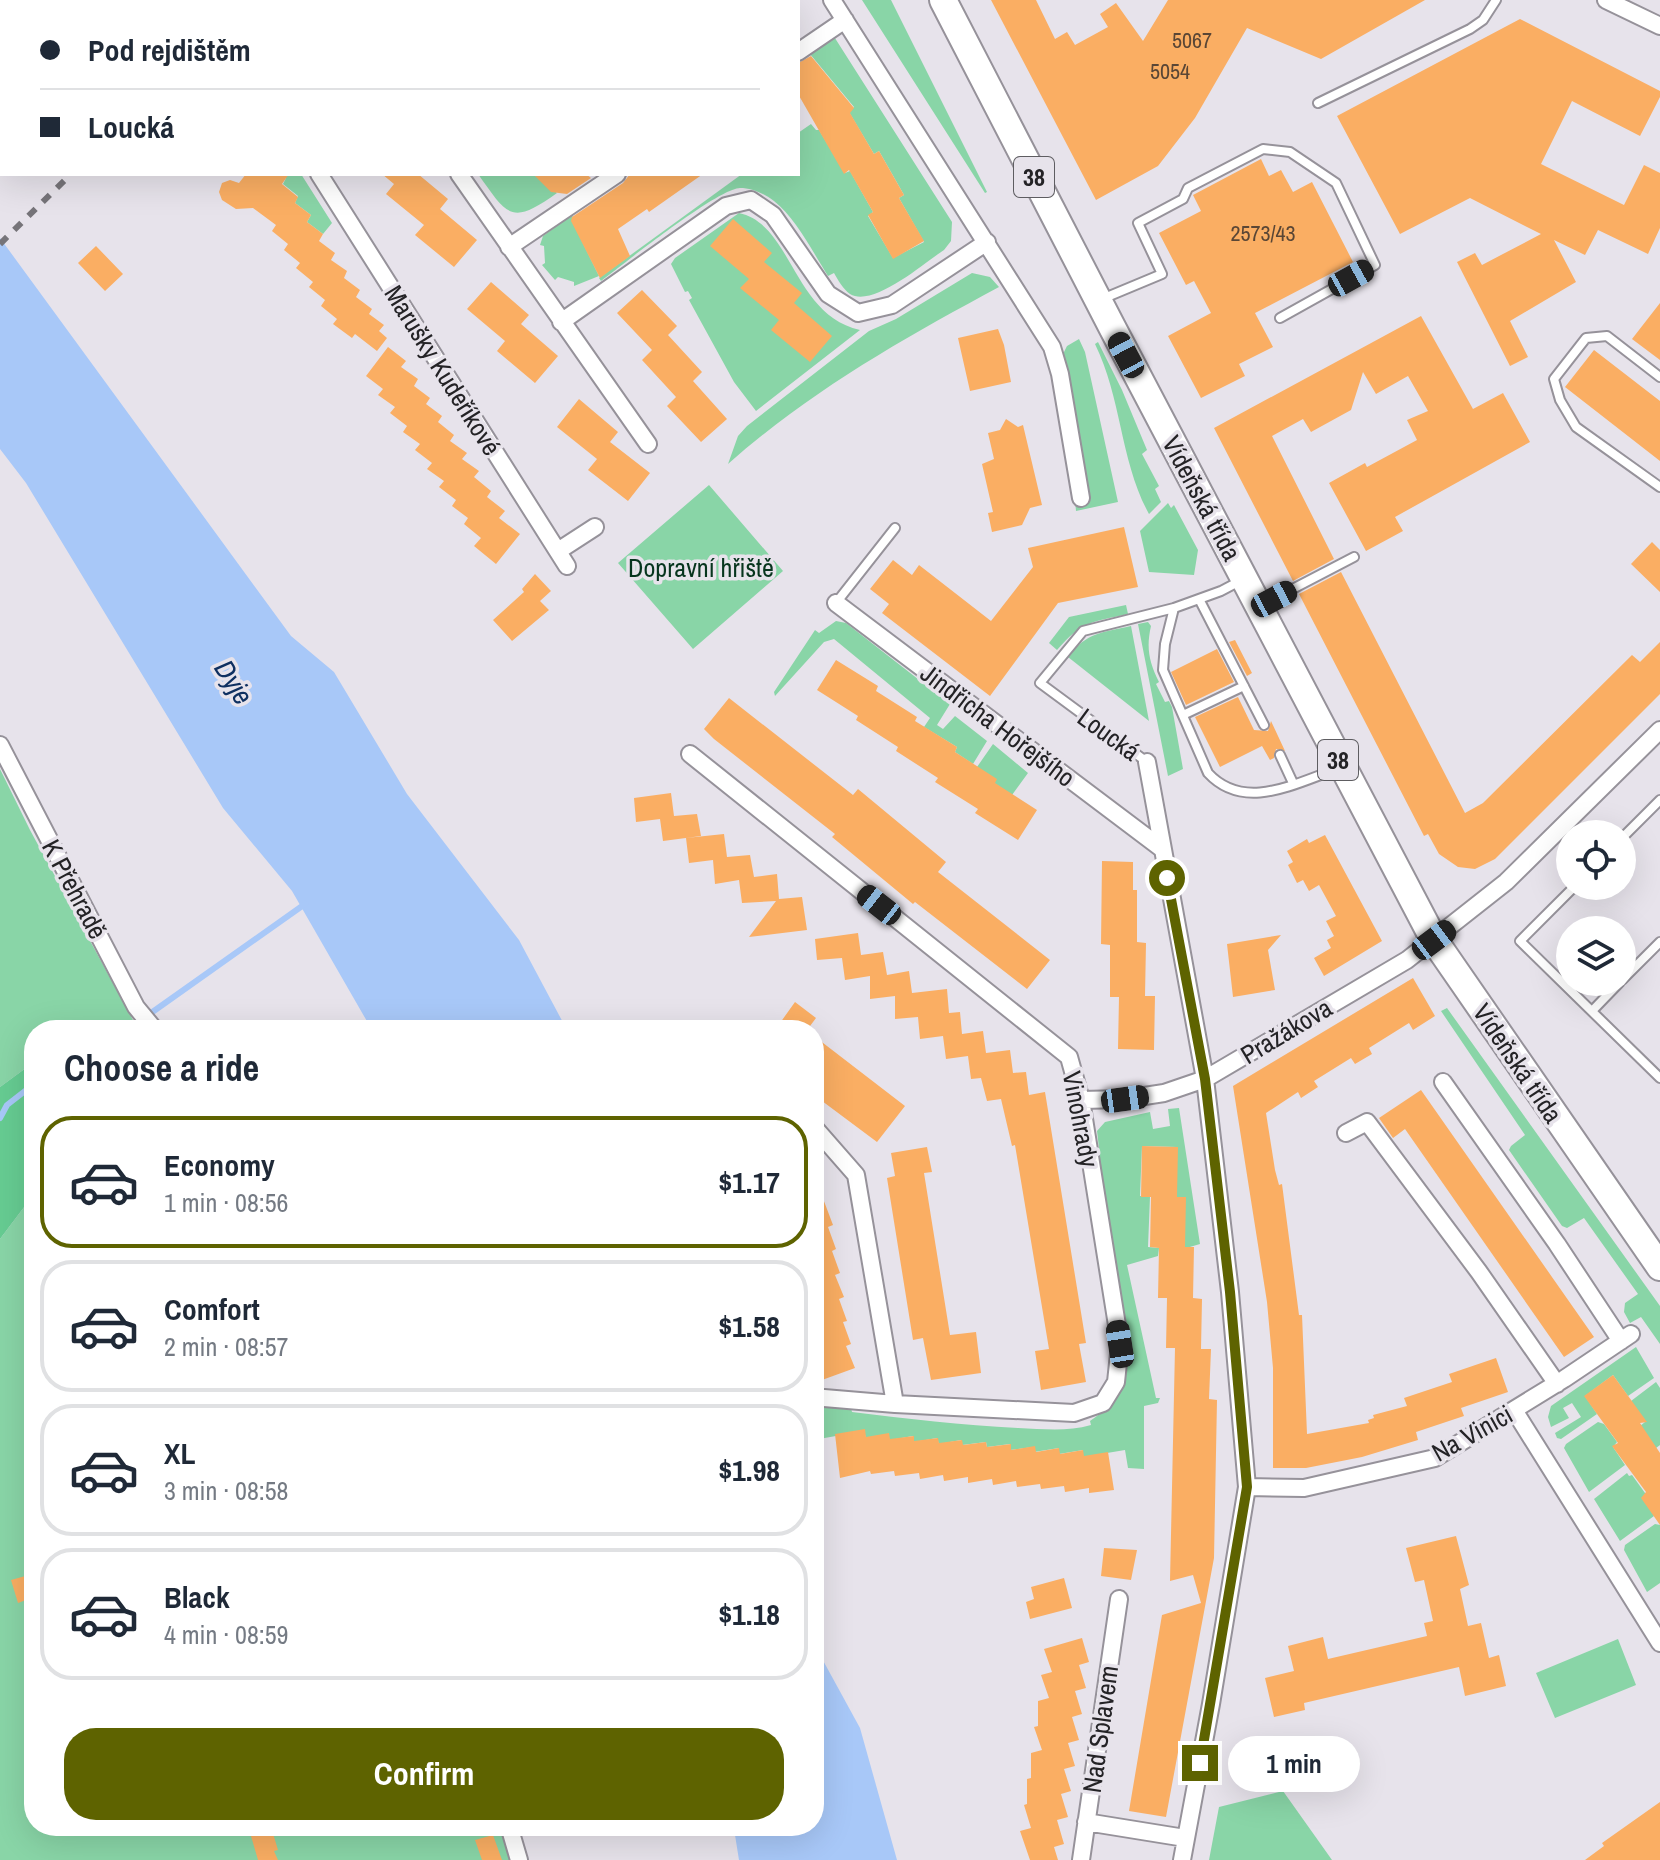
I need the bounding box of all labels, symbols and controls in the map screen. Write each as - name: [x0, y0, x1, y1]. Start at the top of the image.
- house number: 5067: [1172, 25, 1212, 55]
- text: Pod rejdištěm: [88, 30, 251, 70]
- house number: 5054: [1150, 56, 1190, 86]
- text: Loucká: [88, 107, 174, 147]
- road number: 38: [1014, 157, 1054, 197]
- house number: 2573/43: [1230, 218, 1296, 248]
- car: [1324, 256, 1378, 300]
- street label: Marušky Kudeříkové: [377, 278, 509, 462]
- car: [1104, 328, 1148, 382]
- street label: Vídeňská třída: [1154, 429, 1250, 567]
- park label: Dopravní hřiště: [628, 550, 774, 585]
- car: [1247, 577, 1301, 621]
- water label: Dyje: [206, 652, 262, 712]
- street label: Jindřicha Hořejšího: [914, 655, 1082, 795]
- street label: Loucká: [1071, 700, 1147, 768]
- road number: 38: [1318, 740, 1358, 780]
- map controls: [1556, 820, 1636, 996]
- button: locate: [1556, 820, 1636, 900]
- street label: K Přehradě: [34, 833, 116, 945]
- route start: [1149, 860, 1185, 896]
- car: [853, 881, 905, 929]
- car: [1408, 916, 1460, 964]
- button: layers: [1556, 916, 1636, 996]
- street label: Pražákova: [1234, 990, 1338, 1072]
- street label: Vídeňská třída: [1465, 996, 1571, 1130]
- text: Choose a ride: [64, 1044, 259, 1092]
- street label: Vinohrady: [1055, 1068, 1107, 1170]
- car: [1100, 1084, 1150, 1114]
- text: Economy: [164, 1145, 275, 1185]
- icon: car: [68, 1146, 140, 1218]
- text: $1.17: [718, 1162, 780, 1202]
- text: 1 min · 08:56: [164, 1185, 288, 1220]
- text: Comfort: [164, 1289, 260, 1329]
- icon: car: [68, 1290, 140, 1362]
- text: $1.58: [718, 1306, 780, 1346]
- car: [1104, 1318, 1136, 1370]
- text: 2 min · 08:57: [164, 1329, 288, 1364]
- street label: Na Vinici: [1425, 1397, 1519, 1469]
- text: XL: [164, 1433, 195, 1473]
- icon: car: [68, 1434, 140, 1506]
- text: $1.98: [718, 1450, 780, 1490]
- text: 3 min · 08:58: [164, 1473, 288, 1508]
- text: Black: [164, 1577, 230, 1617]
- icon: car: [68, 1578, 140, 1650]
- text: $1.18: [718, 1594, 780, 1634]
- text: 4 min · 08:59: [164, 1617, 288, 1652]
- street label: Nad Splavem: [1074, 1663, 1126, 1795]
- button: Confirm: [64, 1728, 784, 1820]
- callout: 1 min: [1228, 1735, 1360, 1791]
- route end: [1182, 1745, 1218, 1781]
- text: 1 min: [1266, 1746, 1322, 1781]

